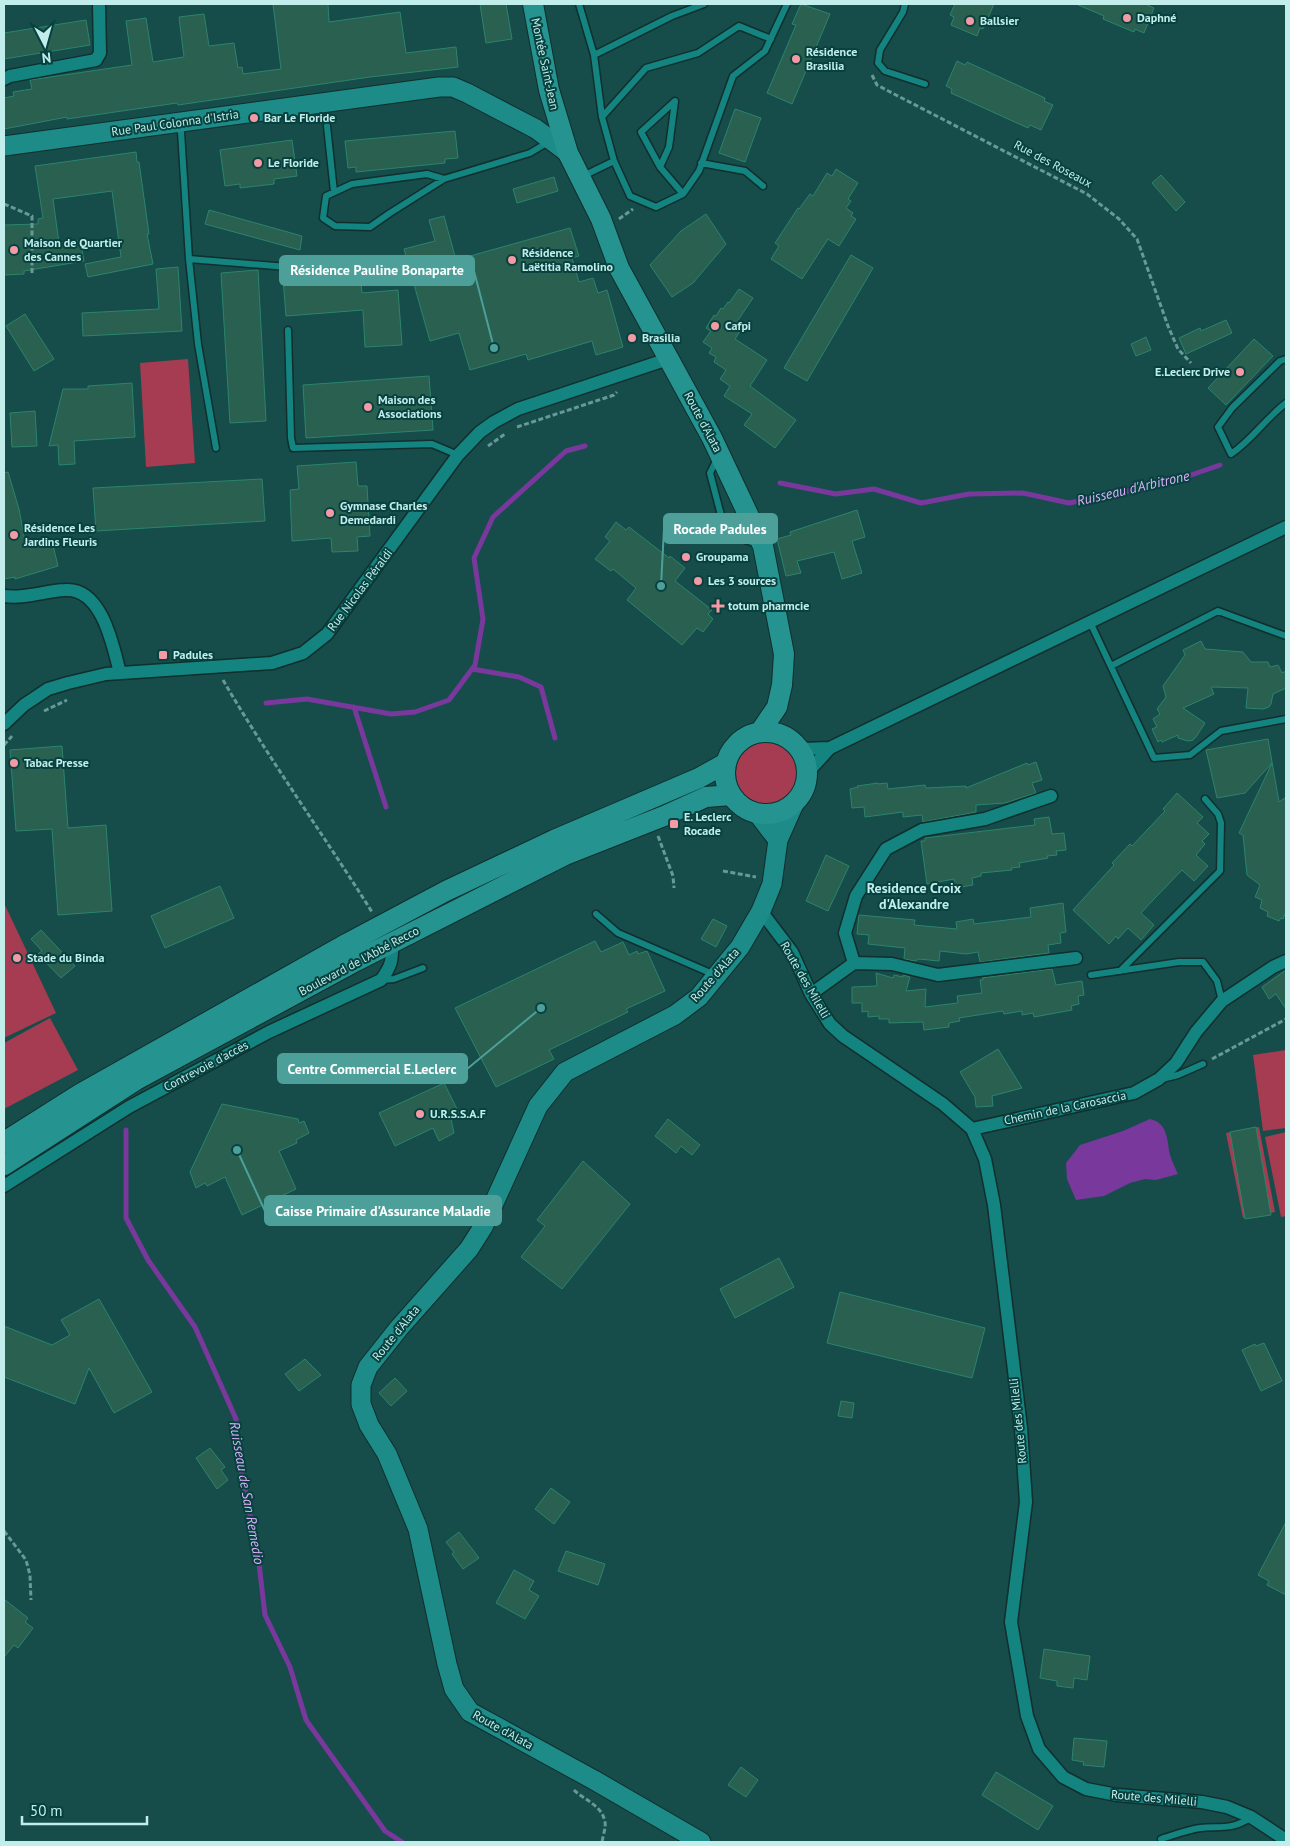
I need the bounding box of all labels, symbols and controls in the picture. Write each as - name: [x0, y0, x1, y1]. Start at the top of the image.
- place label: Daphné: [1137, 10, 1176, 25]
- marker: Daphné: [1121, 12, 1133, 24]
- place label: Ballsier: [980, 13, 1019, 28]
- marker: Ballsier: [964, 15, 976, 27]
- street label: Montée Saint-Jean: [528, 16, 563, 111]
- north arrow: [20, 20, 70, 70]
- place label: Résidence Brasilia: [806, 44, 857, 73]
- text: N: [41, 48, 52, 67]
- marker: Résidence Brasilia: [790, 53, 802, 65]
- street label: Rue Paul Colonna d'Istria: [110, 106, 240, 139]
- place label: Bar Le Floride: [264, 110, 335, 125]
- marker: Bar Le Floride: [248, 112, 260, 124]
- street label: Rue des Roseaux: [1012, 137, 1095, 190]
- place label: Le Floride: [268, 155, 319, 170]
- marker: Le Floride: [252, 157, 264, 169]
- place label: Maison de Quartier des Cannes: [24, 235, 123, 264]
- marker: Maison de Quartier des Cannes: [8, 244, 20, 256]
- place label: Résidence Laëtitia Ramolino: [522, 245, 614, 274]
- marker: Résidence Laëtitia Ramolino: [506, 254, 518, 266]
- callout: Résidence Pauline Bonaparte: [280, 256, 474, 285]
- text: Résidence Pauline Bonaparte: [290, 261, 464, 279]
- place label: Cafpi: [725, 318, 751, 333]
- marker: Cafpi: [709, 320, 721, 332]
- place label: Brasilia: [642, 330, 680, 345]
- marker: Brasilia: [626, 332, 638, 344]
- place label: E.Leclerc Drive: [1155, 364, 1230, 379]
- marker: E.Leclerc Drive: [1234, 366, 1246, 378]
- street label: Route d'Alata: [681, 389, 726, 455]
- place label: Maison des Associations: [378, 392, 442, 421]
- marker: Maison des Associations: [362, 401, 374, 413]
- water label: Ruisseau d'Arbitrone: [1075, 466, 1192, 510]
- place label: Gymnase Charles Demedardi: [340, 498, 427, 527]
- marker: Gymnase Charles Demedardi: [324, 507, 336, 519]
- callout: Rocade Padules: [664, 514, 777, 543]
- place label: Résidence Les Jardins Fleuris: [23, 520, 97, 549]
- text: Rocade Padules: [673, 520, 767, 538]
- marker: Résidence Les Jardins Fleuris: [8, 529, 20, 541]
- street label: Rue Nicolas Péraldi: [324, 546, 395, 634]
- place label: Groupama: [696, 549, 749, 564]
- marker: Groupama: [680, 551, 692, 563]
- place label: Les 3 sources: [708, 573, 776, 588]
- marker: Les 3 sources: [692, 575, 704, 587]
- place label: totum pharmcie: [728, 598, 809, 613]
- marker: totum pharmcie: [712, 600, 724, 612]
- place label: Padules: [173, 647, 213, 662]
- marker: Padules: [157, 649, 169, 661]
- place label: Tabac Presse: [24, 755, 89, 770]
- marker: Tabac Presse: [8, 757, 20, 769]
- place label: E. Leclerc Rocade: [684, 809, 731, 838]
- marker: E. Leclerc Rocade: [668, 818, 680, 830]
- district label: Residence Croix d'Alexandre: [867, 879, 962, 913]
- street label: Boulevard de l'Abbé Recco: [296, 923, 421, 999]
- street label: Route des Milelli: [777, 939, 833, 1021]
- street label: Route d'Alata: [687, 945, 742, 1005]
- place label: Stade du Binda: [27, 950, 104, 965]
- marker: Stade du Binda: [11, 952, 23, 964]
- street label: Contrevoie d'accès: [161, 1037, 251, 1094]
- callout: Centre Commercial E.Leclerc: [278, 1054, 467, 1083]
- text: Centre Commercial E.Leclerc: [288, 1060, 456, 1078]
- street label: Chemin de la Carosaccia: [1002, 1087, 1127, 1128]
- place label: U.R.S.S.A.F: [430, 1106, 486, 1121]
- marker: U.R.S.S.A.F: [414, 1108, 426, 1120]
- callout: Caisse Primaire d'Assurance Maladie: [265, 1196, 501, 1225]
- text: Caisse Primaire d'Assurance Maladie: [275, 1202, 491, 1220]
- street label: Route d'Alata: [369, 1302, 422, 1363]
- street label: Route des Milelli: [1006, 1377, 1029, 1465]
- water label: Ruisseau de San Remedio: [226, 1420, 268, 1566]
- street label: Route d'Alata: [470, 1707, 536, 1752]
- street label: Route des Milelli: [1111, 1786, 1198, 1809]
- scale bar: [22, 1794, 148, 1826]
- text: 50 m: [30, 1801, 63, 1820]

